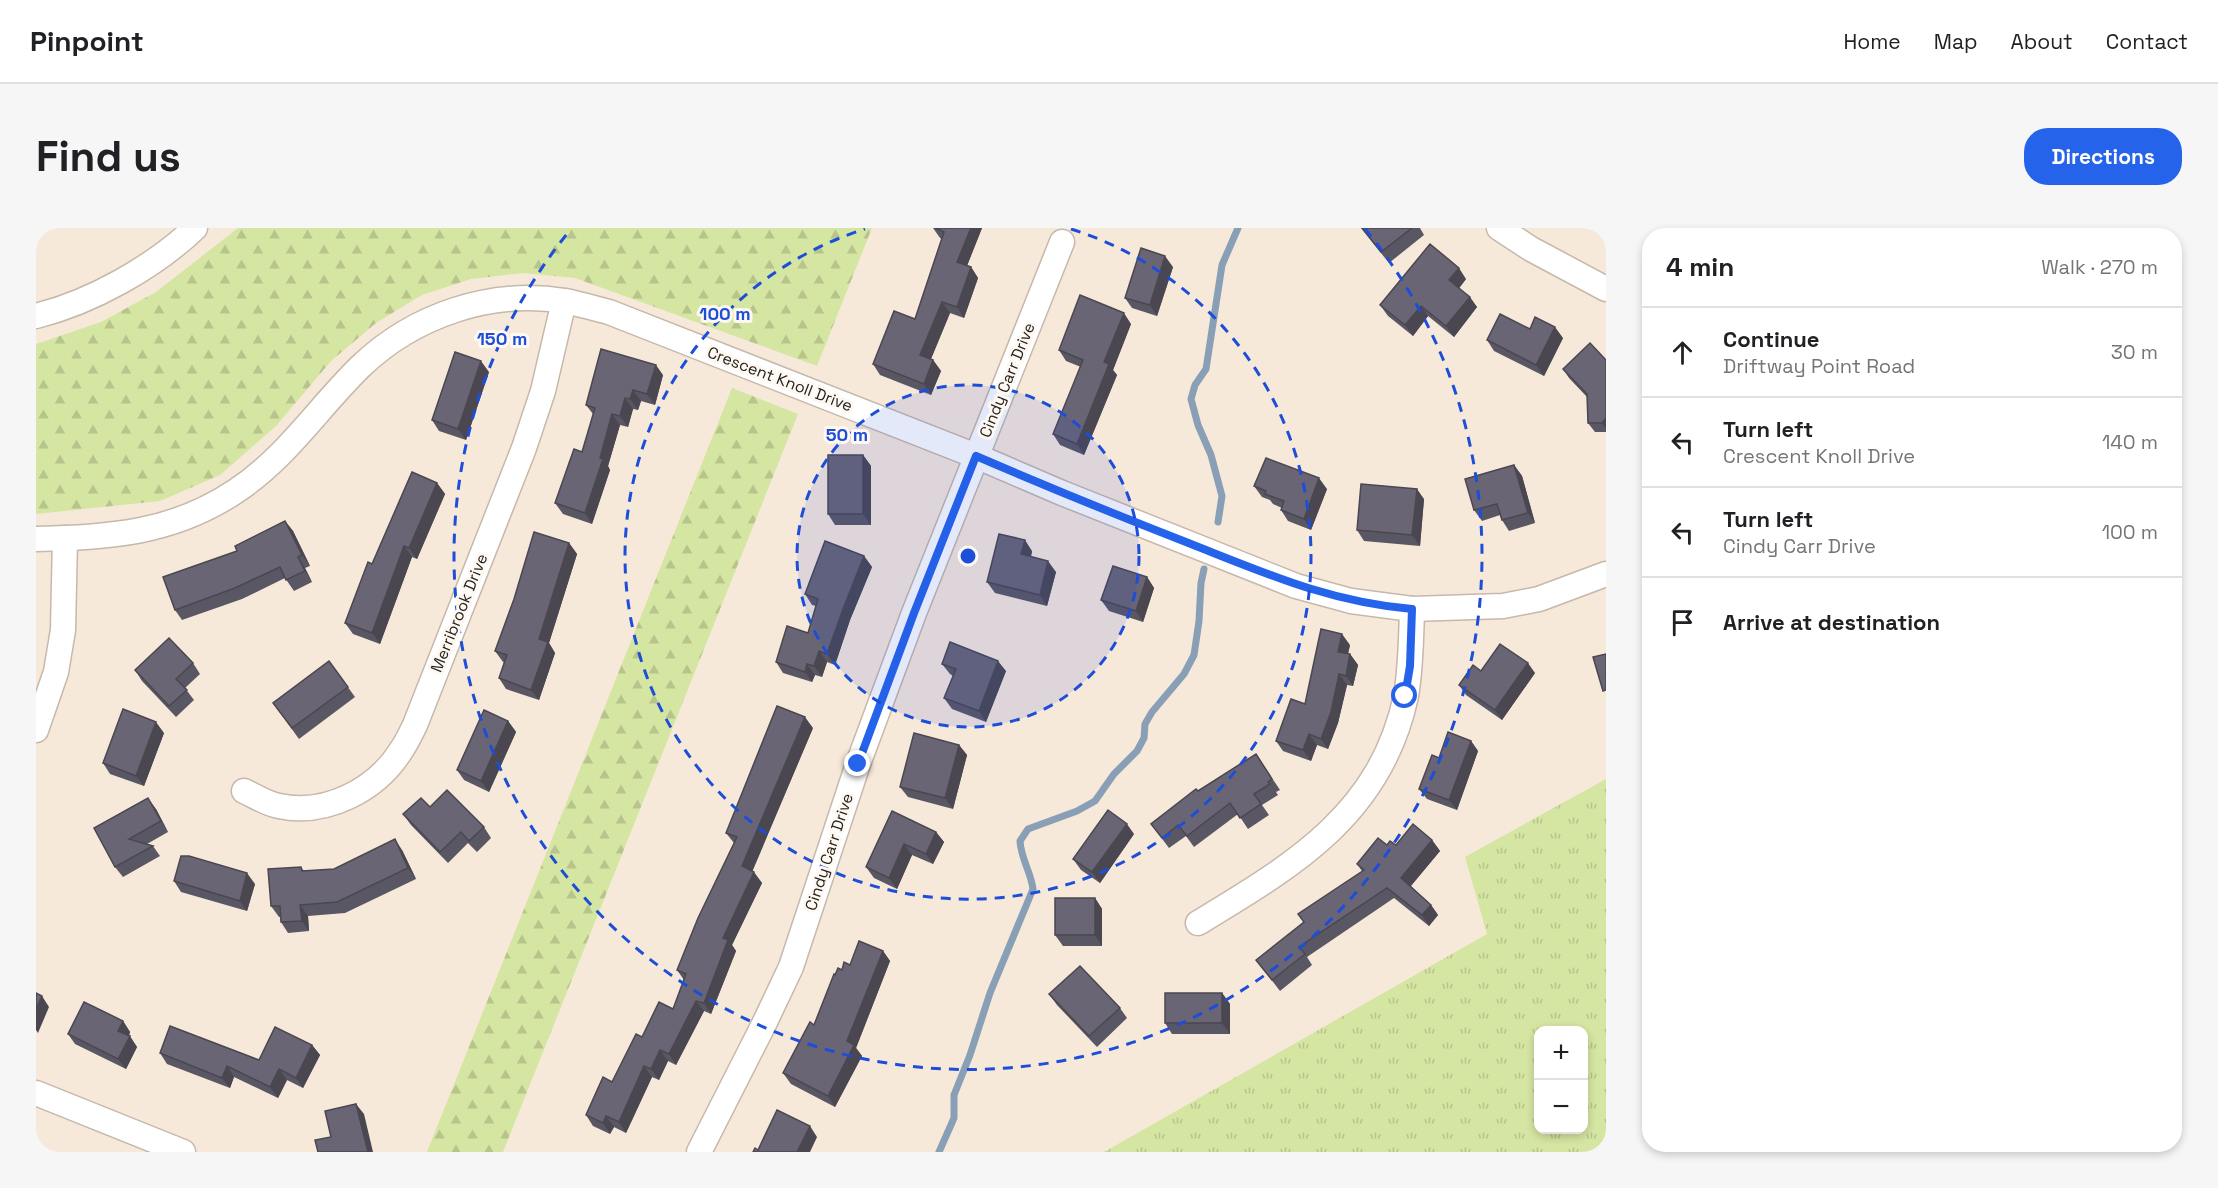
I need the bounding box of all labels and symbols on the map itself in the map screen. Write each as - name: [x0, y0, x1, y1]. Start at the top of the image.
- text: 100 m: [699, 302, 751, 325]
- street label: Cindy Carr Drive: [974, 319, 1040, 441]
- text: 150 m: [477, 327, 527, 350]
- street label: Crescent Knoll Drive: [704, 342, 856, 416]
- text: 50 m: [826, 423, 868, 446]
- centre of rings: [958, 546, 978, 566]
- street label: Merribrook Drive: [426, 551, 492, 675]
- route start: [1391, 682, 1417, 708]
- route end: [844, 750, 870, 776]
- street label: Cindy Carr Drive: [800, 791, 858, 913]

